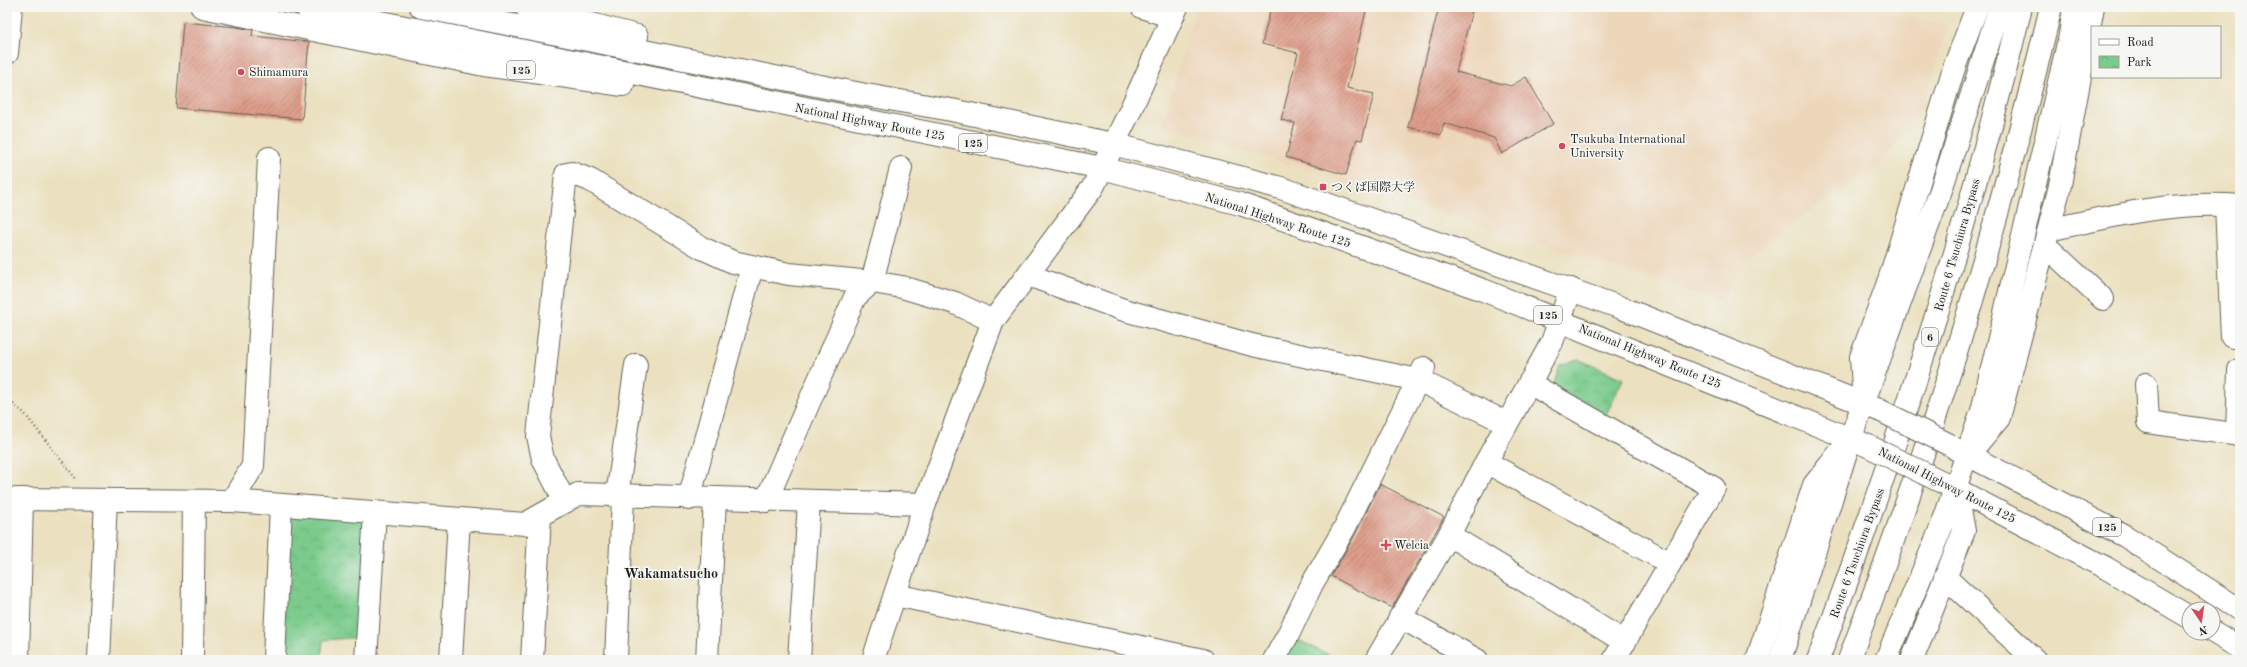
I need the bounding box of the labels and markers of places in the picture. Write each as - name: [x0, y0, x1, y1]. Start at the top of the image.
- marker: Shimamura: [236, 67, 246, 77]
- place label: Shimamura: [249, 67, 309, 79]
- place label: Tsukuba International University: [1570, 134, 1686, 160]
- marker: Tsukuba International University: [1557, 141, 1567, 151]
- place label: つくば国際大学: [1331, 180, 1415, 194]
- marker: つくば国際大学: [1318, 182, 1328, 192]
- marker: Welcia: [1381, 540, 1391, 550]
- place label: Welcia: [1394, 540, 1429, 552]

